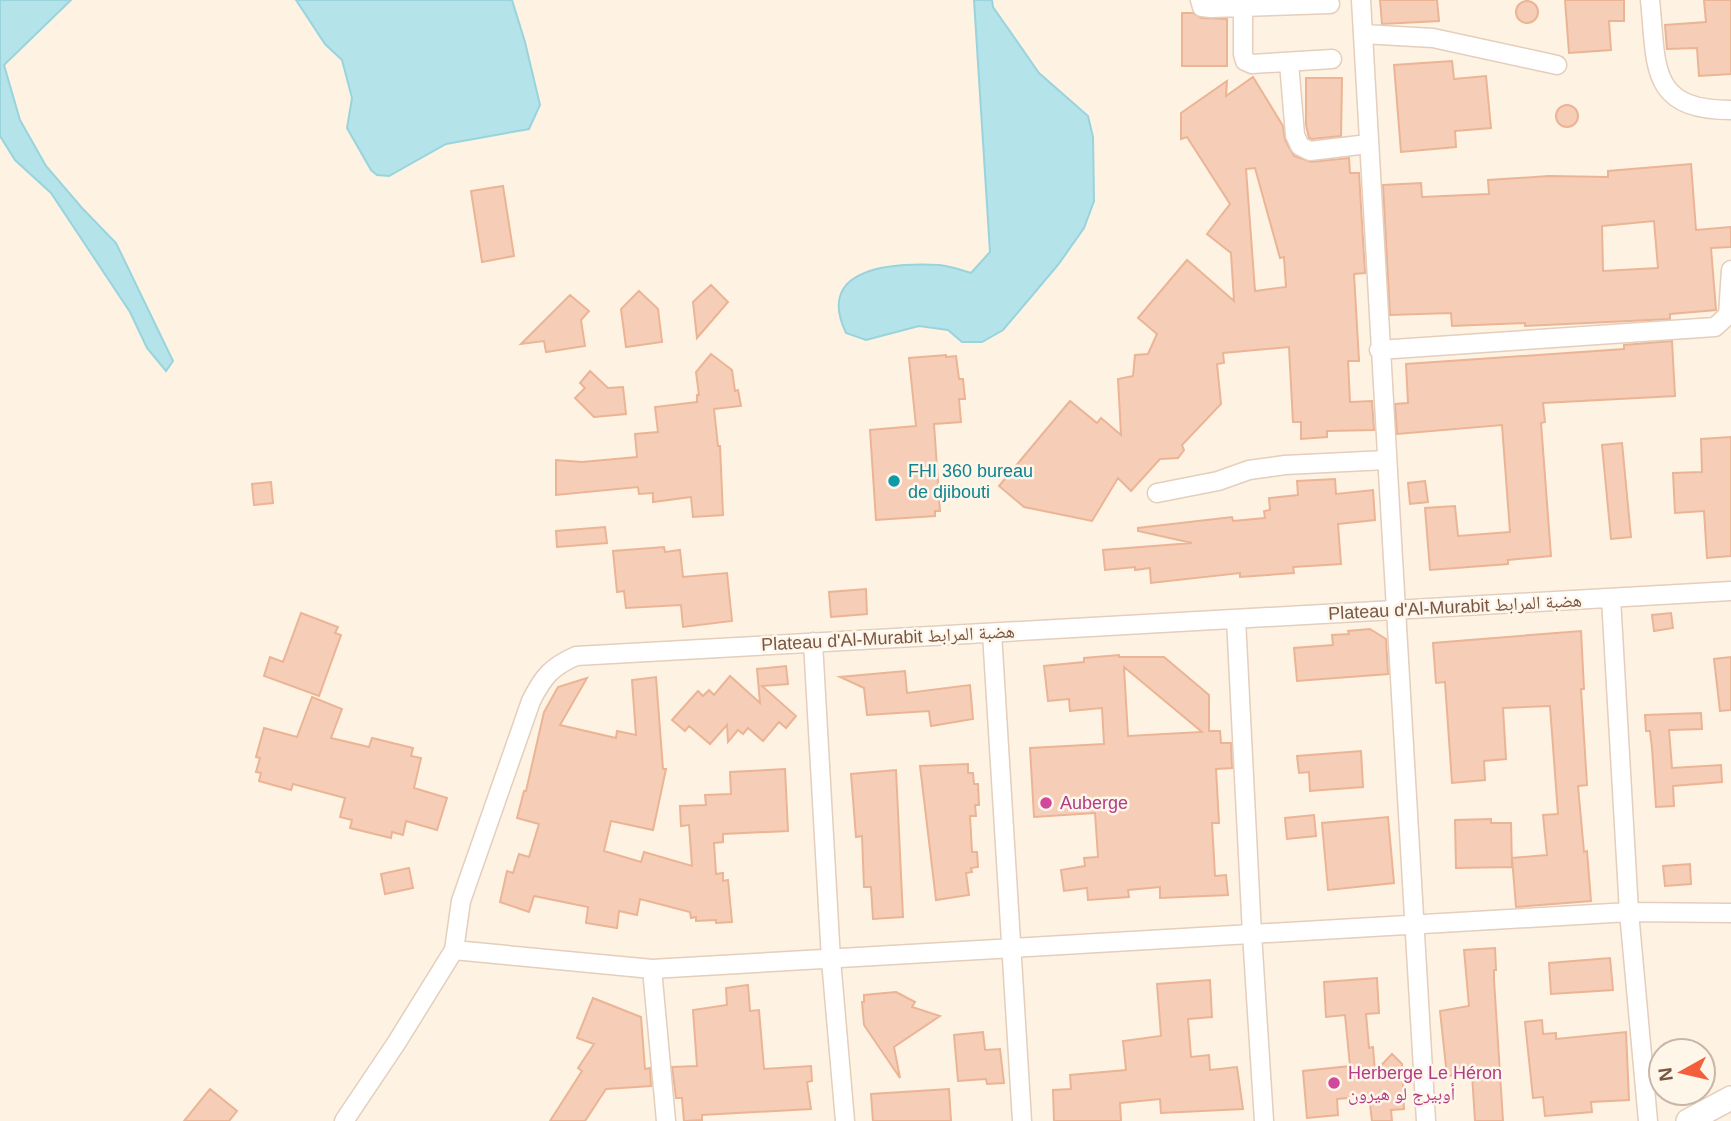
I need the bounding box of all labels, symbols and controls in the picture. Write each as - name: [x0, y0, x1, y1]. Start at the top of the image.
- place label: FHI 360 bureau de djibouti: [908, 461, 1033, 502]
- marker: FHI 360 bureau de djibouti: [886, 473, 902, 489]
- street label: Plateau d'Al-Murabit هضبة المرابط: [1328, 590, 1582, 624]
- street label: Plateau d'Al-Murabit هضبة المرابط: [761, 621, 1015, 655]
- place label: Auberge: [1060, 793, 1128, 813]
- marker: Auberge: [1038, 795, 1054, 811]
- north arrow: [1647, 1037, 1717, 1107]
- place label: Herberge Le Héron أوبيرج لو هيرون: [1348, 1063, 1502, 1106]
- text: N: [1654, 1066, 1677, 1083]
- marker: Herberge Le Héron أوبيرج لو هيرون: [1326, 1075, 1342, 1091]

